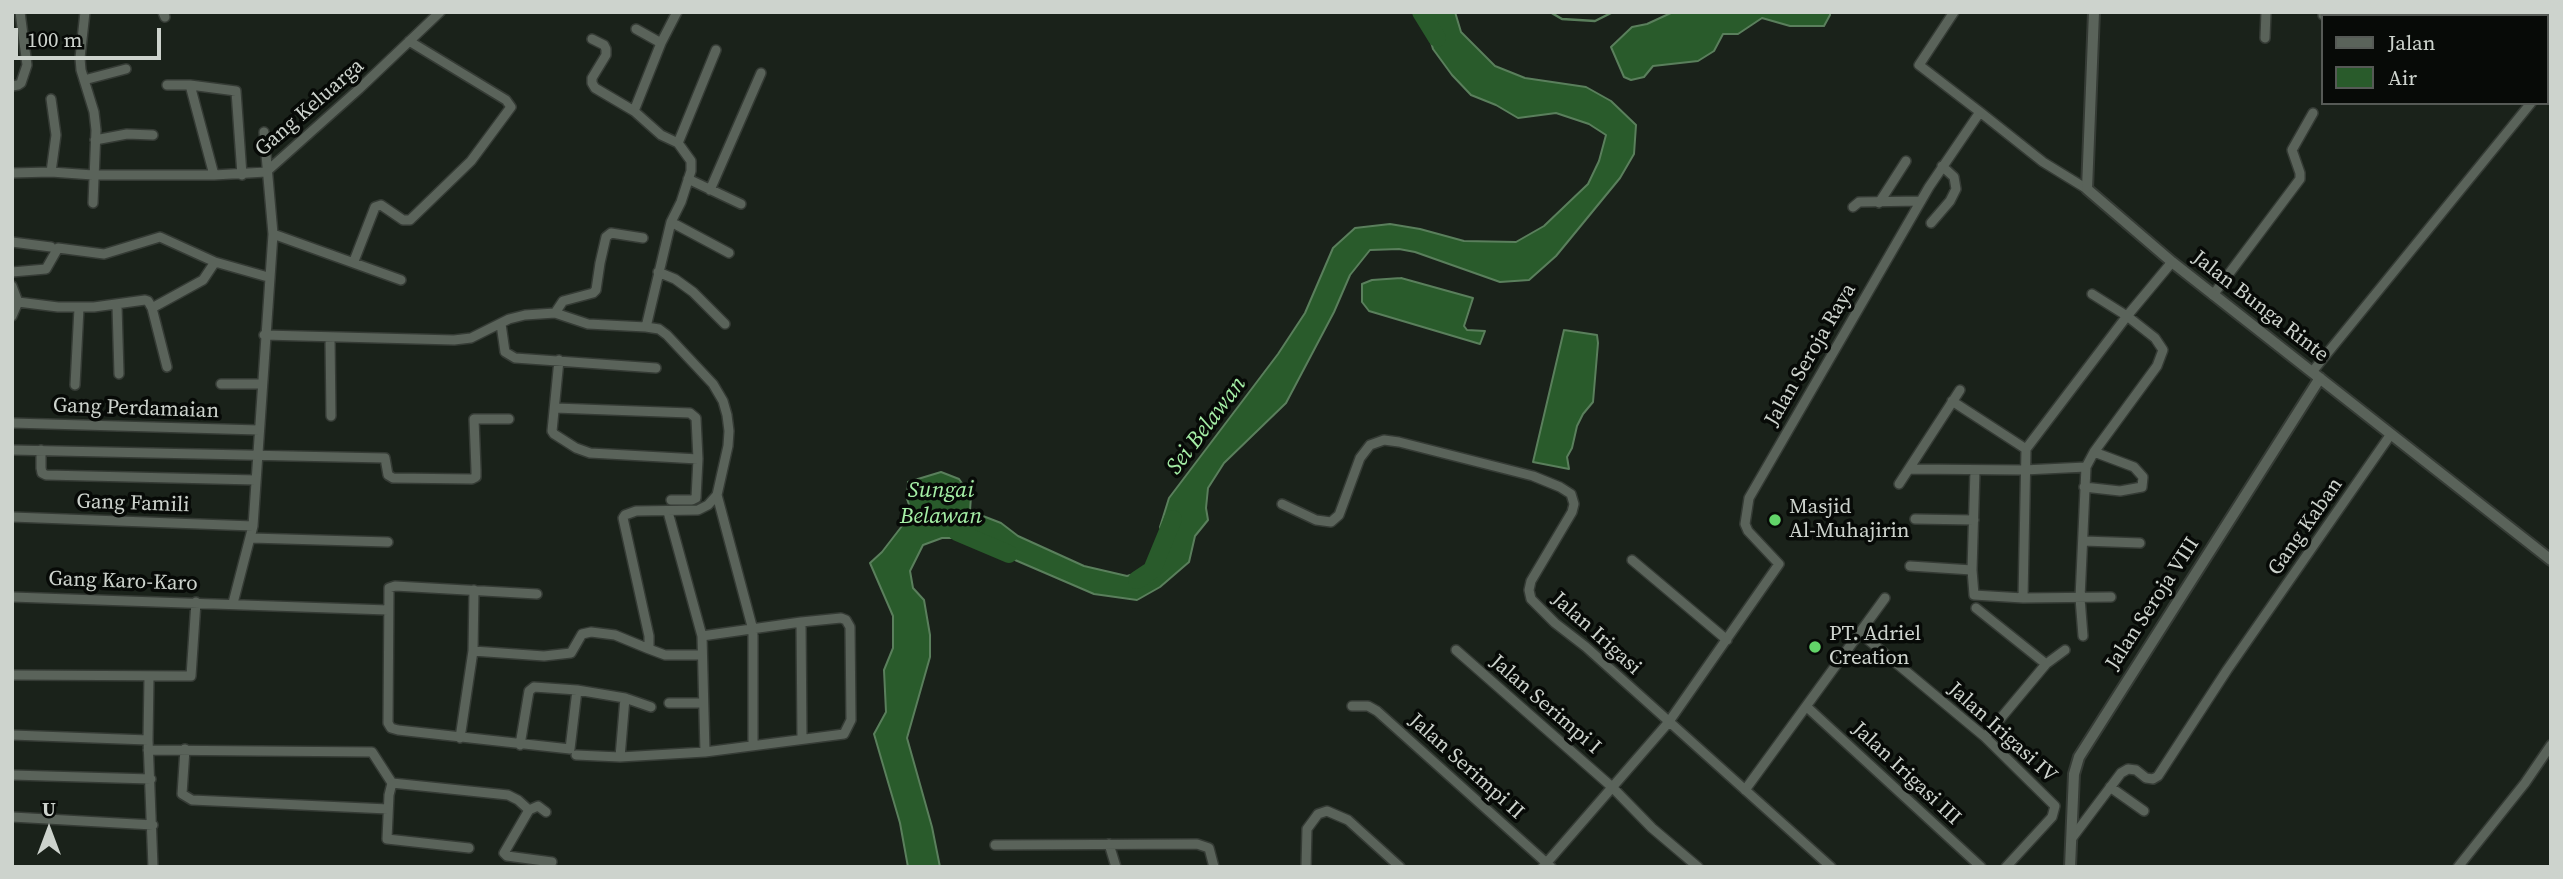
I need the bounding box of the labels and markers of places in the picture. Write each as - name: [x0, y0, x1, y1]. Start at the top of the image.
- place label: Masjid Al-Muhajirin: [1789, 495, 1910, 545]
- marker: Masjid Al-Muhajirin: [1767, 512, 1783, 528]
- place label: PT. Adriel Creation: [1829, 622, 1921, 672]
- marker: PT. Adriel Creation: [1807, 639, 1823, 655]

